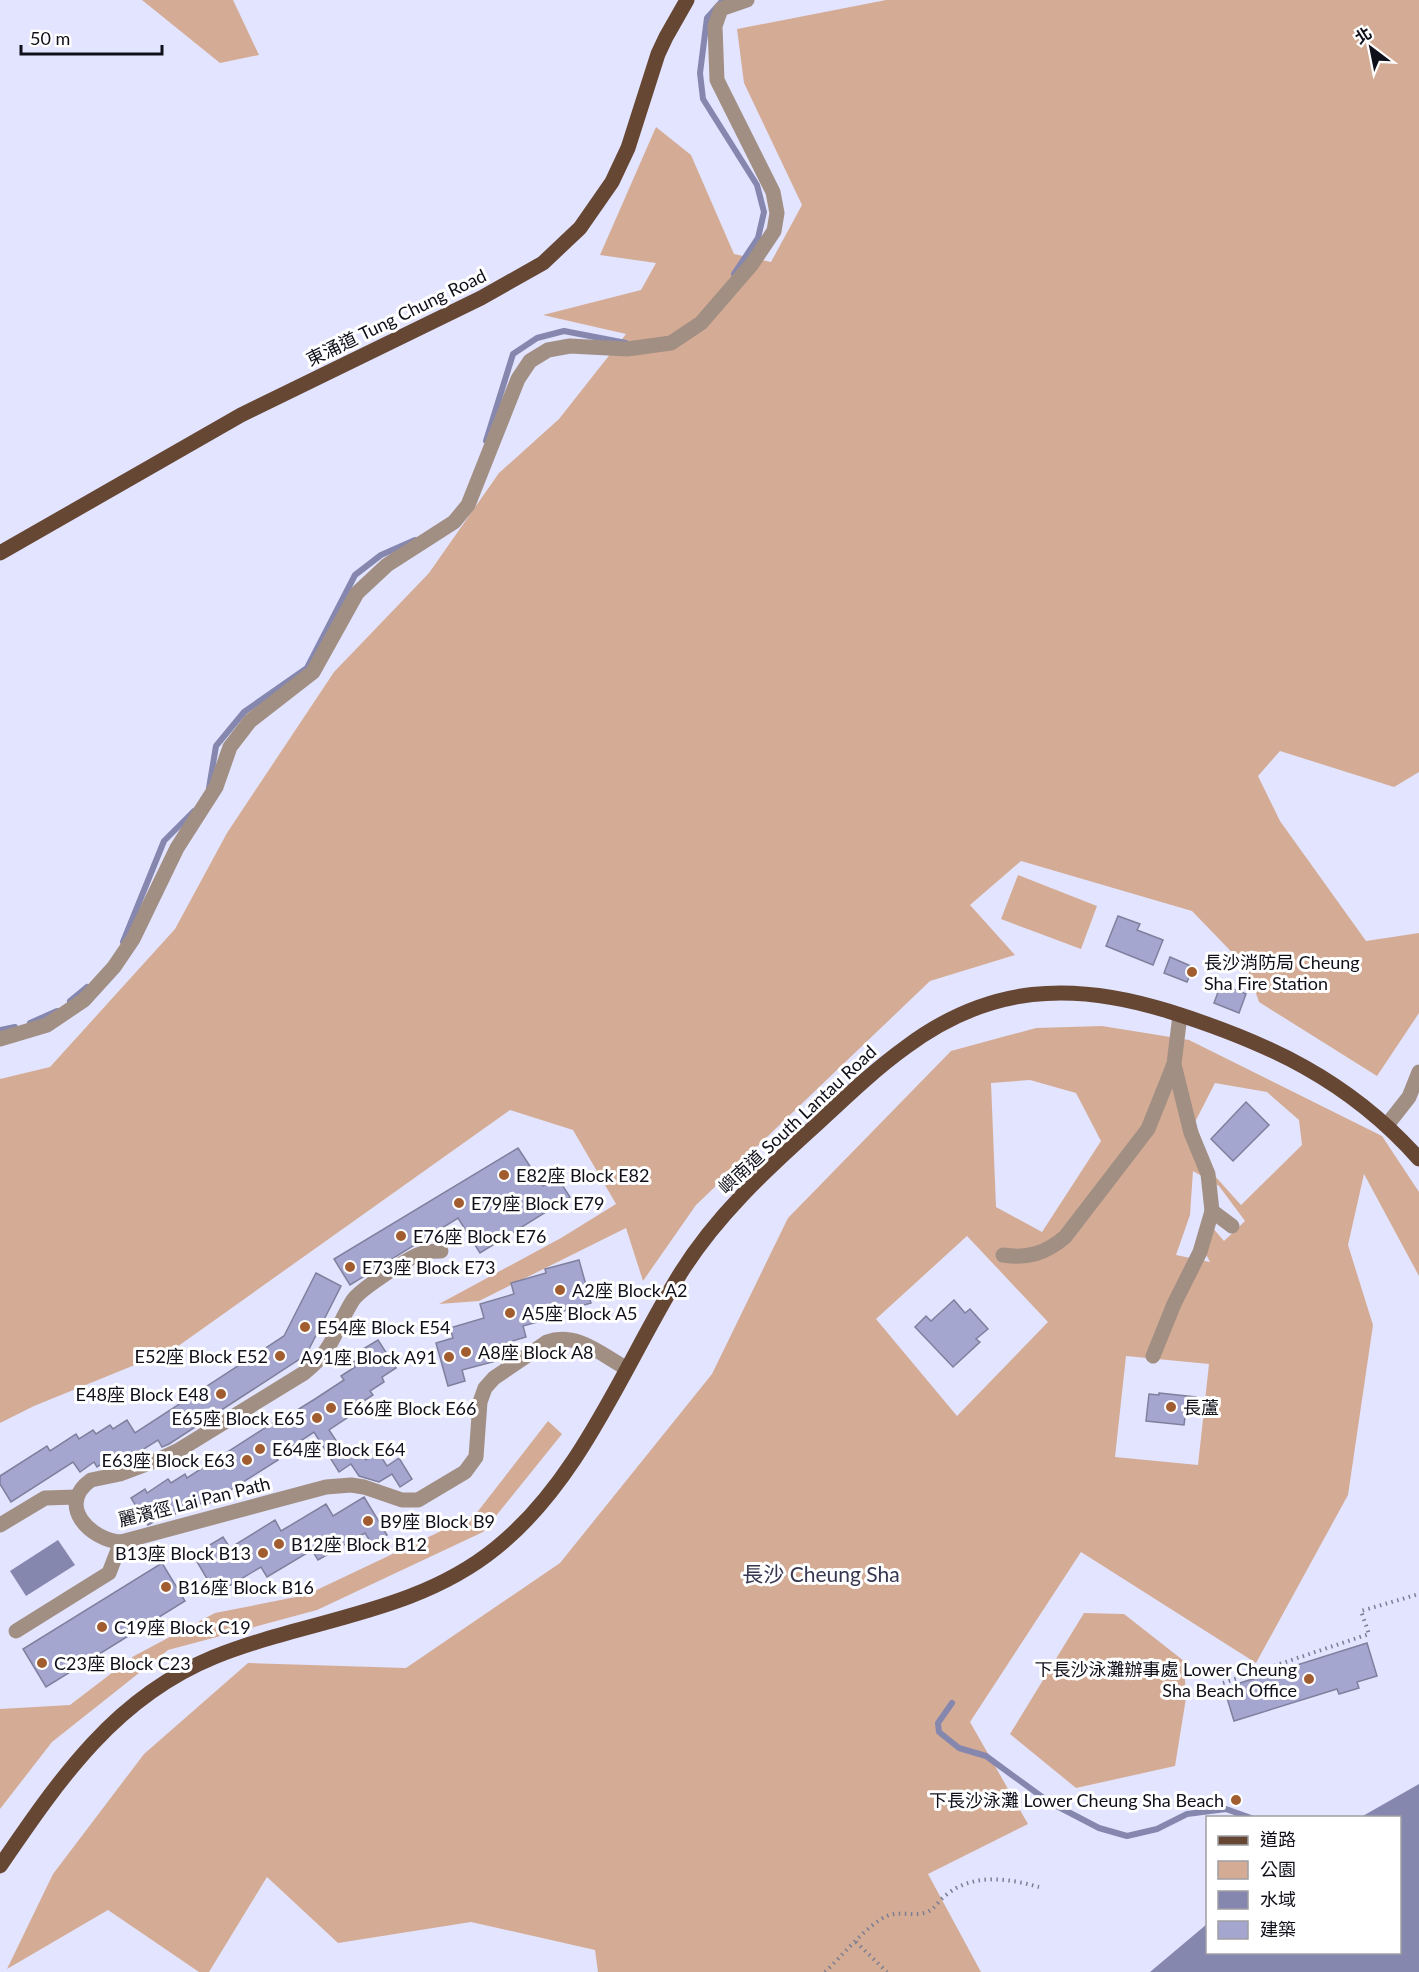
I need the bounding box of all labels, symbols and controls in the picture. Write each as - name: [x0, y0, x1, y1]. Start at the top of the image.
- scale bar: [21, 18, 162, 56]
- north arrow: [1341, 18, 1401, 78]
- text: 北: [1351, 23, 1375, 47]
- text: 50 m: [30, 27, 70, 49]
- street label: 東涌道 Tung Chung Road: [302, 264, 490, 370]
- place label: 長沙消防局 Cheung Sha Fire Station: [1204, 951, 1360, 994]
- marker: 長沙消防局 Cheung Sha Fire Station: [1185, 965, 1199, 979]
- street label: 嶼南道 South Lantau Road: [714, 1040, 880, 1198]
- place label: E82座 Block E82: [516, 1164, 649, 1186]
- marker: E82座 Block E82: [497, 1168, 511, 1182]
- place label: E79座 Block E79: [471, 1192, 604, 1214]
- marker: E79座 Block E79: [452, 1196, 466, 1210]
- place label: E76座 Block E76: [413, 1225, 546, 1247]
- marker: E76座 Block E76: [394, 1229, 408, 1243]
- place label: E73座 Block E73: [362, 1256, 495, 1278]
- marker: E73座 Block E73: [343, 1260, 357, 1274]
- place label: A2座 Block A2: [572, 1279, 688, 1301]
- marker: A2座 Block A2: [553, 1283, 567, 1297]
- place label: A5座 Block A5: [522, 1302, 638, 1324]
- marker: A5座 Block A5: [503, 1306, 517, 1320]
- place label: E54座 Block E54: [317, 1316, 450, 1338]
- marker: E54座 Block E54: [298, 1320, 312, 1334]
- place label: A8座 Block A8: [478, 1341, 594, 1363]
- place label: E52座 Block E52: [135, 1345, 268, 1367]
- marker: A8座 Block A8: [459, 1345, 473, 1359]
- place label: A91座 Block A91: [301, 1346, 437, 1368]
- marker: E52座 Block E52: [273, 1349, 287, 1363]
- marker: A91座 Block A91: [442, 1350, 456, 1364]
- place label: E48座 Block E48: [76, 1383, 209, 1405]
- marker: E48座 Block E48: [214, 1387, 228, 1401]
- place label: 長蘆: [1183, 1396, 1219, 1418]
- place label: E66座 Block E66: [343, 1397, 476, 1419]
- marker: 長蘆: [1164, 1400, 1178, 1414]
- marker: E66座 Block E66: [324, 1401, 338, 1415]
- place label: E65座 Block E65: [172, 1407, 305, 1429]
- marker: E65座 Block E65: [310, 1411, 324, 1425]
- place label: E64座 Block E64: [272, 1438, 405, 1460]
- marker: E64座 Block E64: [253, 1442, 267, 1456]
- place label: E63座 Block E63: [102, 1449, 235, 1471]
- marker: E63座 Block E63: [240, 1453, 254, 1467]
- street label: 麗濱徑 Lai Pan Path: [116, 1471, 272, 1531]
- place label: B9座 Block B9: [380, 1510, 495, 1532]
- marker: B9座 Block B9: [361, 1514, 375, 1528]
- place label: B12座 Block B12: [291, 1533, 427, 1555]
- marker: B12座 Block B12: [272, 1537, 286, 1551]
- place label: B13座 Block B13: [115, 1542, 251, 1564]
- marker: B13座 Block B13: [256, 1546, 270, 1560]
- district label: 長沙 Cheung Sha: [742, 1561, 900, 1586]
- place label: B16座 Block B16: [178, 1576, 314, 1598]
- marker: B16座 Block B16: [159, 1580, 173, 1594]
- place label: C19座 Block C19: [114, 1616, 251, 1638]
- marker: C19座 Block C19: [95, 1620, 109, 1634]
- place label: C23座 Block C23: [54, 1652, 191, 1674]
- marker: C23座 Block C23: [35, 1656, 49, 1670]
- place label: 下長沙泳灘辦事處 Lower Cheung Sha Beach Office: [1034, 1658, 1297, 1701]
- marker: 下長沙泳灘辦事處 Lower Cheung Sha Beach Office: [1302, 1672, 1316, 1686]
- place label: 下長沙泳灘 Lower Cheung Sha Beach: [929, 1789, 1224, 1811]
- marker: 下長沙泳灘 Lower Cheung Sha Beach: [1229, 1793, 1243, 1807]
- legend: [1206, 1816, 1401, 1954]
- text: 道路: [1260, 1828, 1296, 1850]
- text: 公園: [1260, 1858, 1296, 1880]
- text: 水域: [1260, 1888, 1296, 1910]
- text: 建築: [1260, 1918, 1296, 1940]

